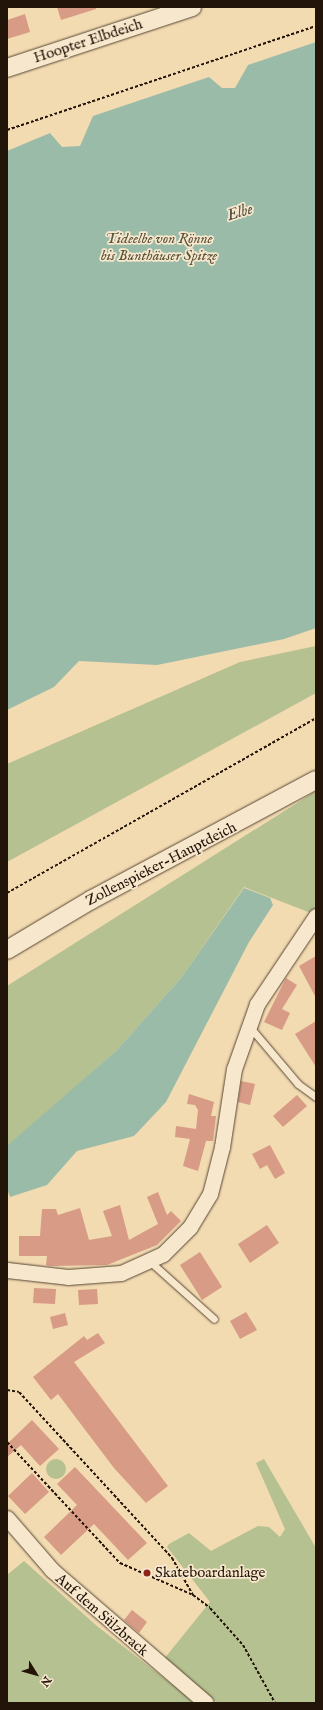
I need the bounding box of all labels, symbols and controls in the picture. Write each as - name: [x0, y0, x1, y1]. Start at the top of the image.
- street label: Hoopter Elbdeich: [31, 15, 145, 67]
- water label: Elbe: [225, 200, 255, 226]
- park label: Tideelbe von Rönne bis Bunthäuser Spitze: [101, 229, 217, 264]
- street label: Zollenspieker-Hauptdeich: [83, 818, 239, 910]
- place label: Skateboardanlage: [155, 1564, 265, 1582]
- marker: Skateboardanlage: [142, 1568, 152, 1578]
- street label: Auf dem Sülzbrack: [52, 1570, 152, 1660]
- north arrow: [16, 1654, 56, 1694]
- text: N: [37, 1673, 54, 1689]

